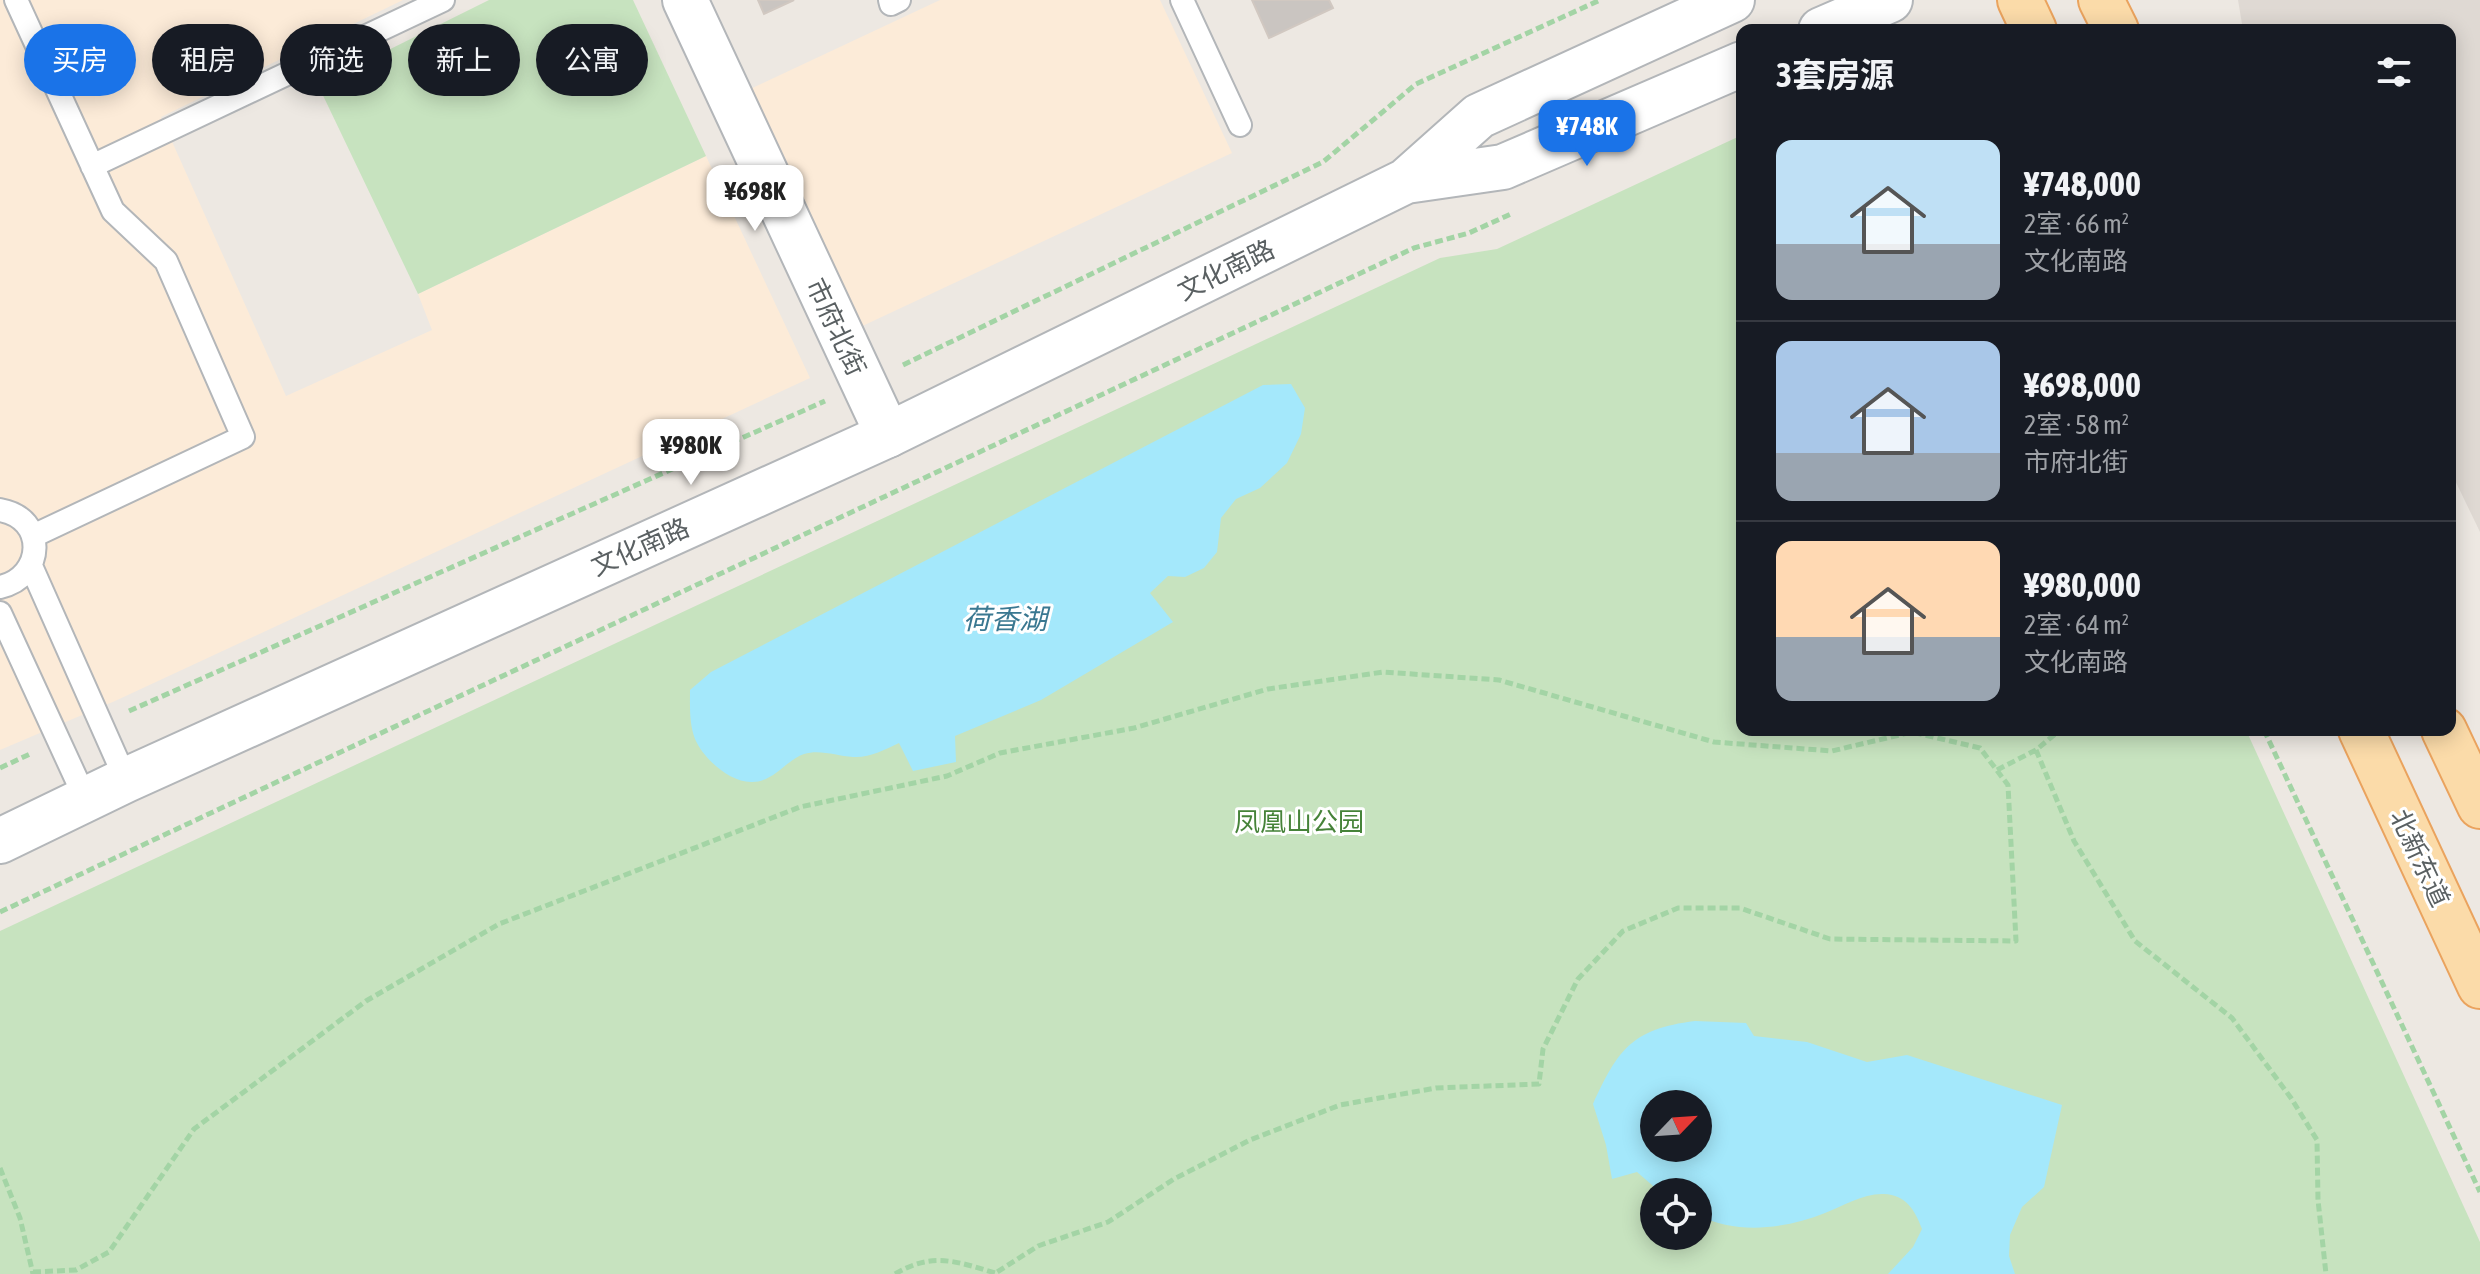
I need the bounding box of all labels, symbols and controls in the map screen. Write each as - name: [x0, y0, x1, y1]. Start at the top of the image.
- chip: 买房: [24, 24, 136, 96]
- chip: 租房: [152, 24, 264, 96]
- chip: 筛选: [280, 24, 392, 96]
- chip: 新上: [408, 24, 520, 96]
- chip: 公寓: [536, 24, 648, 96]
- icon: filters: [2372, 50, 2416, 94]
- text: 3套房源: [1776, 55, 1894, 94]
- pin: ¥748K: [1531, 100, 1643, 168]
- text: ¥748K: [1557, 111, 1617, 141]
- text: ¥748,000: [2024, 164, 2141, 203]
- pin: ¥698K: [699, 165, 811, 233]
- icon: home: [1840, 172, 1936, 268]
- text: ¥698K: [725, 176, 785, 206]
- text: 2室 · 66 m²: [2024, 209, 2129, 239]
- street label: 文化南路: [1173, 234, 1279, 306]
- text: 文化南路: [2024, 246, 2128, 276]
- street label: 市府北街: [800, 274, 872, 380]
- text: ¥698,000: [2024, 365, 2141, 404]
- icon: home: [1840, 373, 1936, 469]
- text: 2室 · 58 m²: [2024, 410, 2129, 440]
- pin: ¥980K: [635, 419, 747, 487]
- text: ¥980K: [661, 430, 721, 460]
- text: 市府北街: [2024, 447, 2128, 477]
- street label: 文化南路: [586, 512, 694, 582]
- text: ¥980,000: [2024, 565, 2141, 604]
- icon: home: [1840, 573, 1936, 669]
- water label: 荷香湖: [963, 603, 1051, 635]
- text: 2室 · 64 m²: [2024, 610, 2129, 640]
- text: 文化南路: [2024, 647, 2128, 677]
- street label: 北新东道: [2384, 805, 2456, 911]
- park label: 凤凰山公园: [1234, 807, 1364, 837]
- north arrow: [1640, 1090, 1712, 1162]
- map controls: [1640, 1090, 1712, 1250]
- button: locate: [1640, 1178, 1712, 1250]

